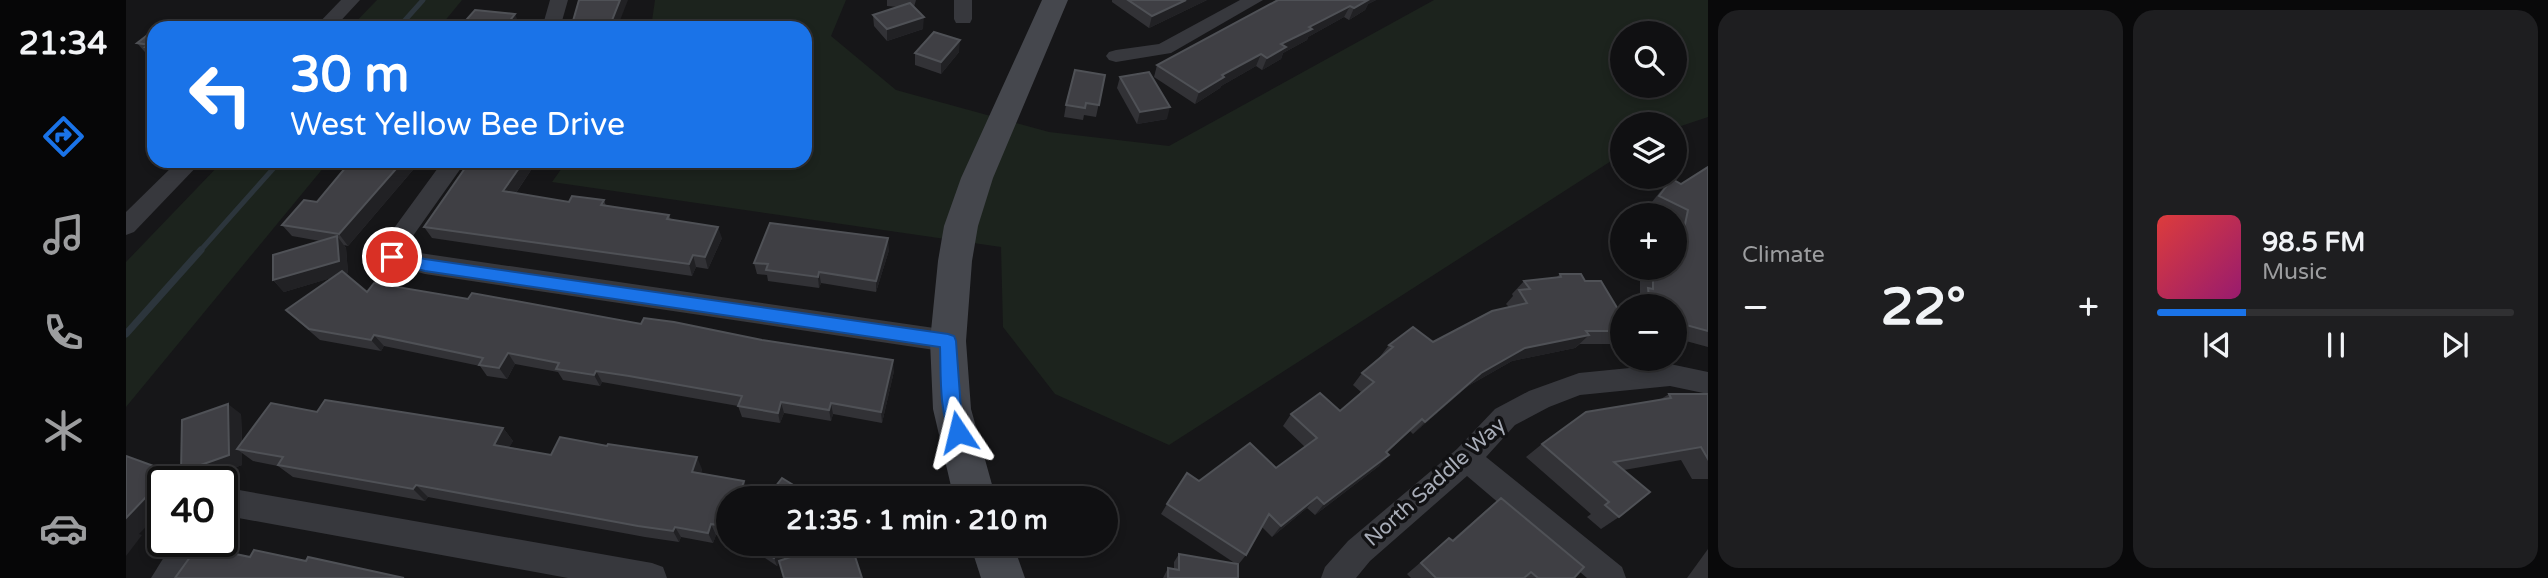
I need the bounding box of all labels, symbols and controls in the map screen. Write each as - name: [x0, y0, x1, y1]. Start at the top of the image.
- map controls: [1610, 21, 1687, 371]
- button: search: [1610, 21, 1687, 98]
- text: 21:34: [19, 25, 107, 63]
- text: 30 m: [290, 46, 409, 105]
- icon: left: [175, 49, 266, 140]
- text: West Yellow Bee Drive: [290, 106, 625, 144]
- icon: directions: [39, 112, 88, 161]
- button: layers: [1610, 112, 1687, 189]
- button: +: [1610, 203, 1687, 280]
- icon: music: [39, 210, 88, 259]
- pin: [362, 227, 422, 287]
- text: 98.5 FM: [2262, 227, 2365, 258]
- icon: arrive: [373, 238, 411, 276]
- text: Climate: [1742, 241, 1825, 269]
- text: Music: [2262, 258, 2327, 286]
- text: 22°: [1881, 276, 1966, 339]
- text: −: [1742, 285, 1769, 331]
- text: +: [2078, 285, 2099, 331]
- button: −: [1610, 294, 1687, 371]
- icon: phone: [39, 308, 88, 357]
- icon: previous: [2198, 326, 2236, 364]
- icon: pause: [2317, 326, 2355, 364]
- icon: next: [2436, 326, 2474, 364]
- position arrow: [921, 395, 995, 469]
- icon: climate: [39, 406, 88, 455]
- street label: North Saddle Way: [1359, 412, 1511, 552]
- speed limit sign: 40: [147, 466, 238, 557]
- icon: car: [39, 504, 88, 553]
- text: 21:35 · 1 min · 210 m: [786, 505, 1048, 536]

